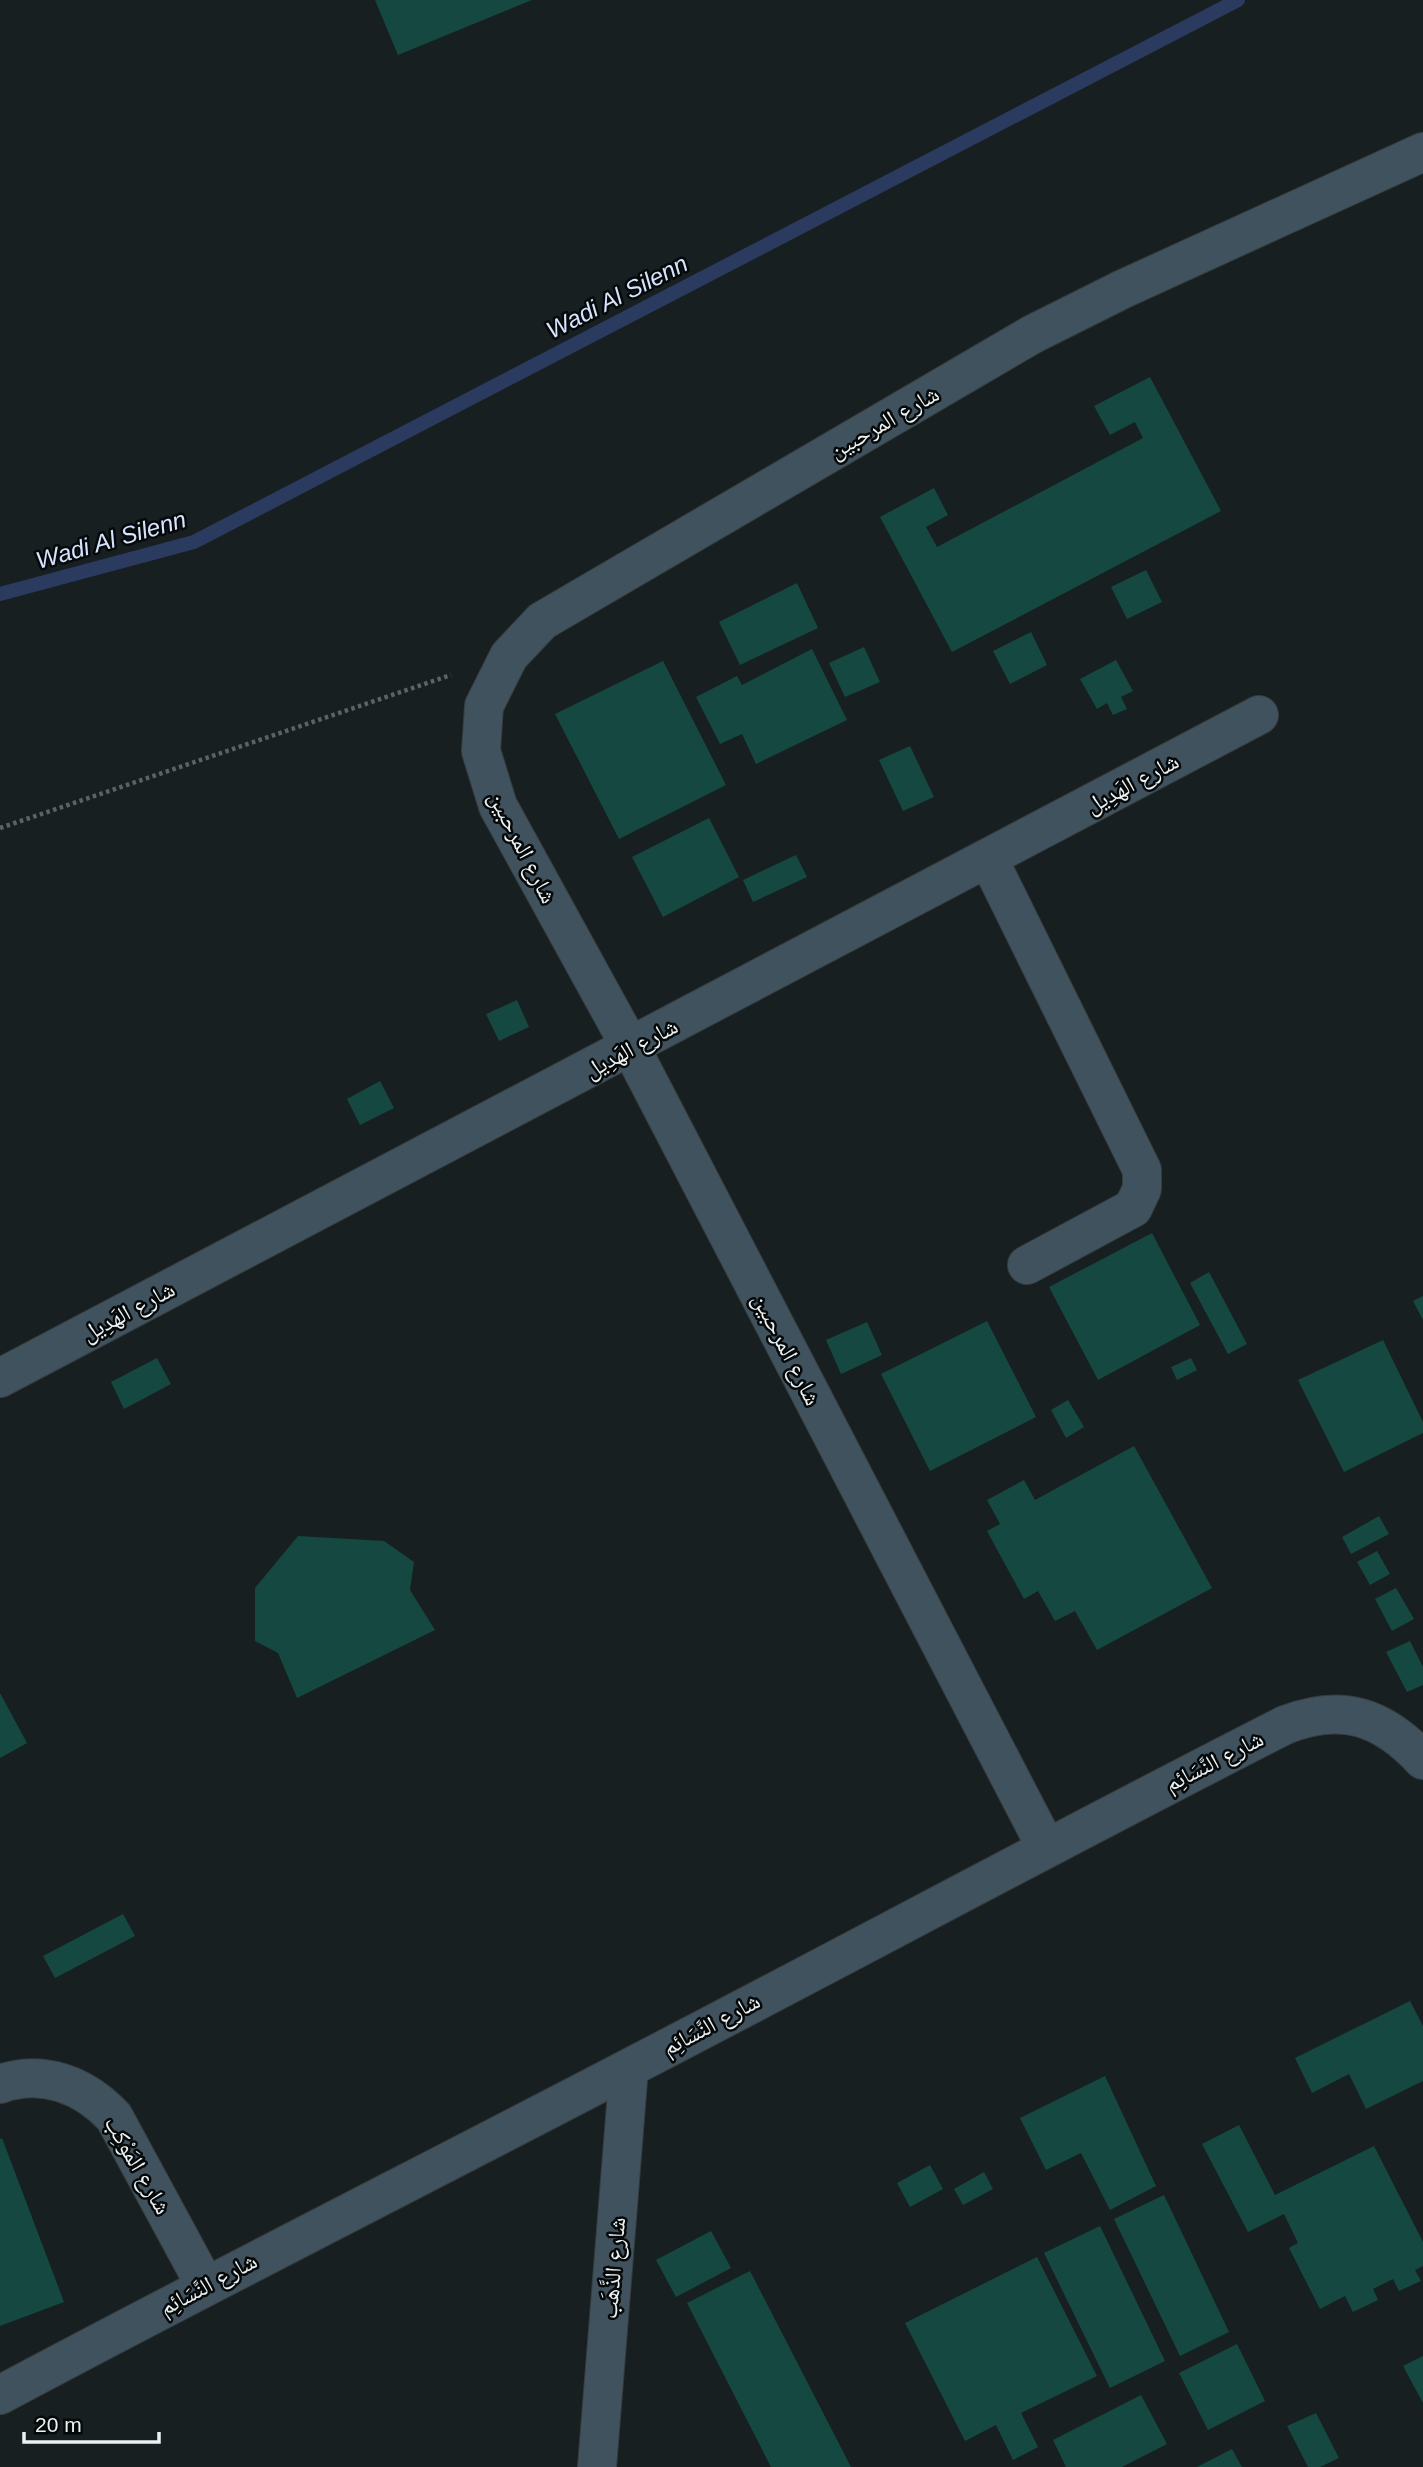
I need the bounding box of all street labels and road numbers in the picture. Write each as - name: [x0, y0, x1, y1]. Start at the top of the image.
- street label: شارع المرحبين: [825, 380, 944, 466]
- street label: شارع الهَدِيل: [1081, 748, 1184, 820]
- street label: شارع المرحبين: [482, 787, 562, 908]
- street label: شارع الهَدِيل: [580, 1013, 683, 1085]
- street label: شارع الهَدِيل: [77, 1276, 180, 1348]
- street label: شارع المرحبين: [746, 1289, 826, 1410]
- street label: شارع النَّسَائِم: [1161, 1725, 1269, 1799]
- street label: شارع النَّسَائِم: [658, 1987, 766, 2063]
- street label: شارع المَوْكِب: [98, 2111, 177, 2220]
- street label: شارع الذَّهَب: [595, 2216, 632, 2320]
- street label: شارع النَّسَائِم: [155, 2247, 263, 2323]

